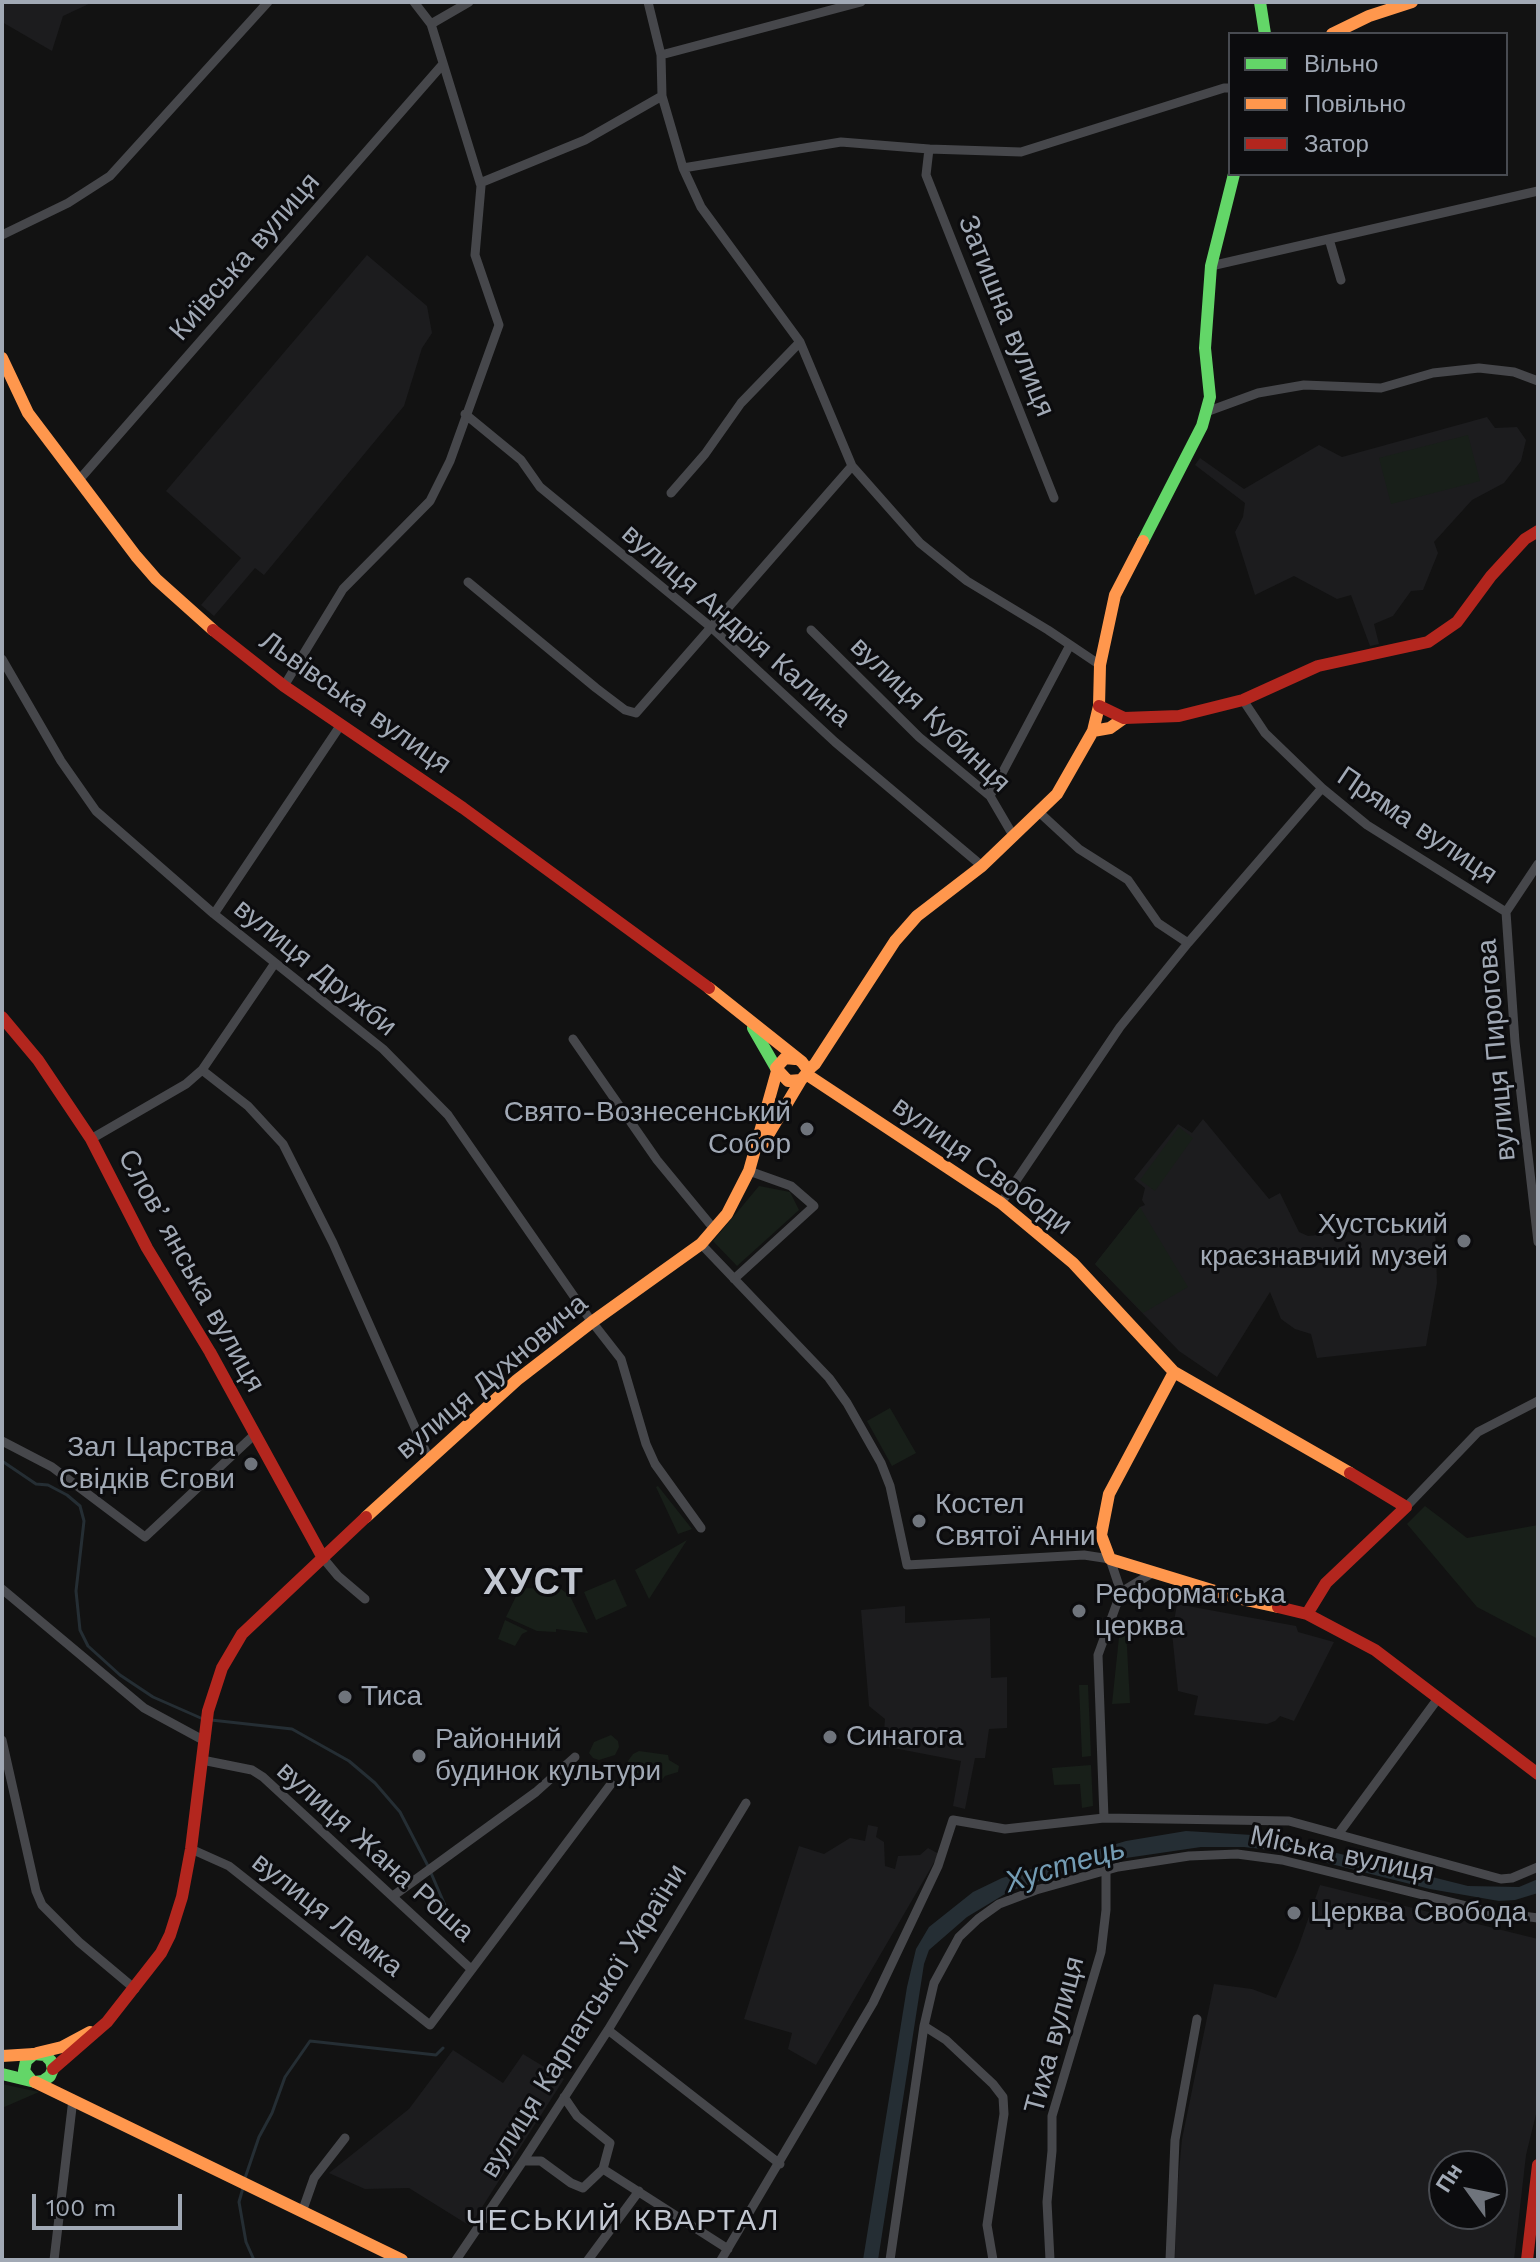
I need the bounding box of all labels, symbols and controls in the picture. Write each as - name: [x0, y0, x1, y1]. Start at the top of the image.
- legend: [1228, 32, 1508, 176]
- text: Вільно: [1304, 50, 1378, 78]
- text: Повільно: [1304, 90, 1406, 118]
- text: Затор: [1304, 130, 1369, 158]
- street label: Київська вулиця: [163, 166, 327, 348]
- street label: Затишна вулиця: [950, 210, 1062, 422]
- street label: вулиця Андрія Калина: [615, 517, 857, 735]
- street label: Львівська вулиця: [253, 624, 457, 782]
- street label: вулиця Кубинця: [843, 630, 1017, 800]
- street label: Пряма вулиця: [1331, 760, 1503, 892]
- street label: вулиця Дружби: [227, 892, 403, 1044]
- street label: вулиця Пирогова: [1471, 938, 1523, 1162]
- street label: вулиця Свободи: [886, 1090, 1078, 1242]
- place label: Свято-Вознесенський Собор: [504, 1096, 791, 1162]
- marker: Свято-Вознесенський Собор: [798, 1120, 816, 1138]
- street label: Словʼянська вулиця: [110, 1144, 272, 1398]
- place label: Хустський краєзнавчий музей: [1200, 1208, 1448, 1274]
- marker: Хустський краєзнавчий музей: [1455, 1232, 1473, 1250]
- street label: вулиця Духновича: [389, 1287, 595, 1467]
- place label: Зал Царства Свідків Єгови: [59, 1431, 235, 1497]
- marker: Зал Царства Свідків Єгови: [242, 1455, 260, 1473]
- place label: Костел Святої Анни: [935, 1488, 1096, 1554]
- marker: Костел Святої Анни: [910, 1512, 928, 1530]
- district label: ХУСТ: [483, 1561, 585, 1605]
- place label: Реформатська церква: [1095, 1578, 1286, 1644]
- marker: Реформатська церква: [1070, 1602, 1088, 1620]
- place label: Тиса: [361, 1680, 422, 1714]
- marker: Тиса: [336, 1688, 354, 1706]
- place label: Синагога: [846, 1720, 963, 1754]
- place label: Районний будинок культури: [435, 1723, 661, 1789]
- marker: Синагога: [821, 1728, 839, 1746]
- marker: Районний будинок культури: [410, 1747, 428, 1765]
- street label: вулиця Жана Роша: [269, 1755, 481, 1949]
- street label: Міська вулиця: [1247, 1819, 1437, 1891]
- water label: Хустець: [1000, 1831, 1130, 1901]
- street label: вулиця Лемка: [245, 1846, 409, 1984]
- street label: вулиця Карпатської України: [473, 1858, 695, 2184]
- place label: Церква Свобода: [1310, 1896, 1527, 1930]
- marker: Церква Свобода: [1285, 1904, 1303, 1922]
- street label: Тиха вулиця: [1018, 1953, 1092, 2117]
- north arrow: [1428, 2150, 1508, 2230]
- text: Пн: [1431, 2159, 1468, 2197]
- scale bar: [36, 2178, 186, 2228]
- text: 100 m: [46, 2194, 116, 2222]
- district label: ЧЕСЬКИЙ КВАРТАЛ: [465, 2203, 781, 2239]

